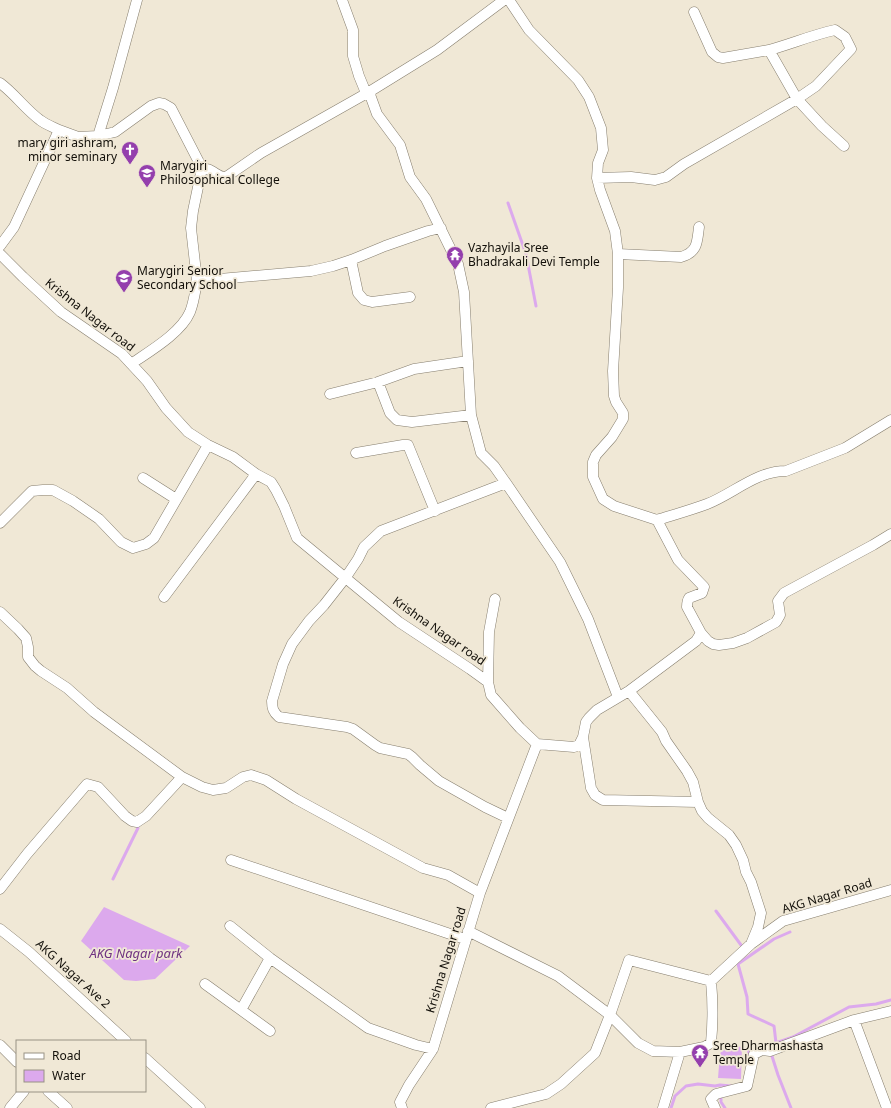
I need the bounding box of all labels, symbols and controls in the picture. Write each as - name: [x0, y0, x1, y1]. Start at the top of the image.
- place label: mary giri ashram, minor seminary: [17, 134, 118, 165]
- church icon: mary giri ashram, minor seminary: [120, 140, 140, 165]
- place label: Marygiri Philosophical College: [160, 157, 280, 188]
- school or university icon: Marygiri Philosophical College: [137, 163, 157, 188]
- place label: Vazhayila Sree Bhadrakali Devi Temple: [468, 239, 600, 270]
- temple icon: Vazhayila Sree Bhadrakali Devi Temple: [445, 245, 465, 270]
- place label: Marygiri Senior Secondary School: [137, 262, 236, 293]
- school or university icon: Marygiri Senior Secondary School: [114, 268, 134, 293]
- street label: Krishna Nagar road: [42, 274, 139, 355]
- street label: Krishna Nagar road: [389, 592, 489, 669]
- street label: AKG Nagar Road: [780, 874, 874, 917]
- street label: Krishna Nagar road: [421, 905, 470, 1015]
- street label: AKG Nagar Ave 2: [32, 935, 115, 1012]
- water label: AKG Nagar park: [88, 944, 183, 962]
- place label: Sree Dharmashasta Temple: [713, 1037, 824, 1068]
- legend: [16, 1040, 146, 1092]
- temple icon: Sree Dharmashasta Temple: [690, 1043, 710, 1068]
- text: Road: [52, 1047, 81, 1064]
- text: Water: [52, 1067, 86, 1084]

